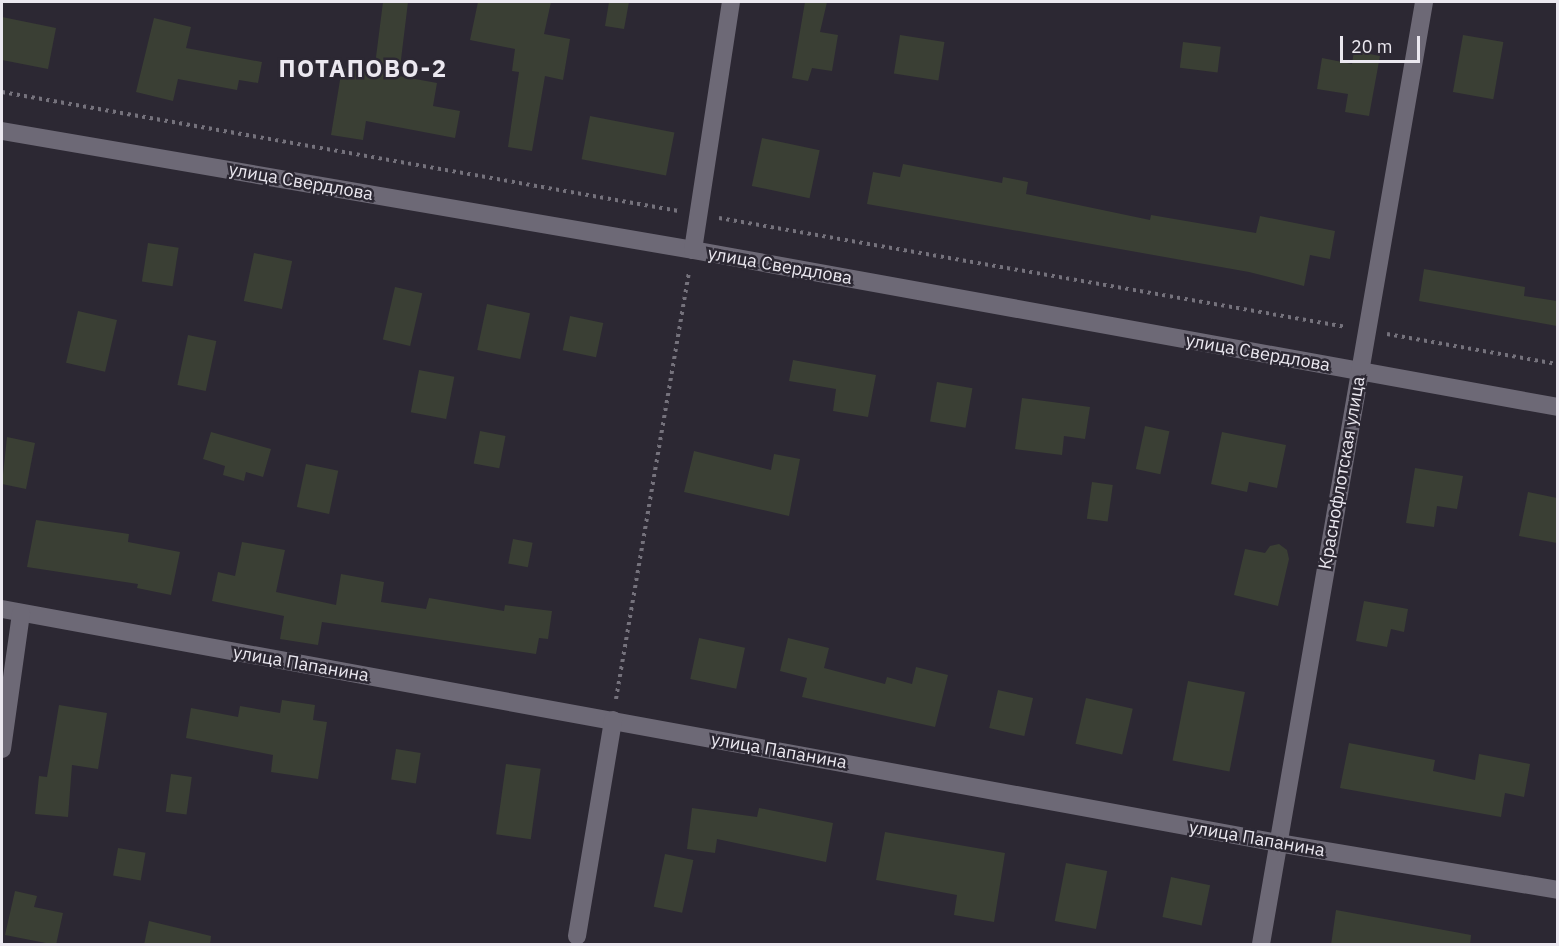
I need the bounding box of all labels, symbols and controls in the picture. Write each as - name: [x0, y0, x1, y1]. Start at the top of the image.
- scale bar: [1343, 24, 1422, 62]
- text: 20 m: [1351, 35, 1393, 58]
- district label: ПОТАПОВО-2: [278, 55, 448, 83]
- street label: улица Свердлова: [227, 159, 375, 205]
- street label: улица Свердлова: [706, 243, 854, 289]
- street label: улица Свердлова: [1184, 330, 1332, 376]
- street label: Краснофлотская улица: [1314, 375, 1370, 571]
- street label: улица Папанина: [231, 641, 371, 687]
- street label: улица Папанина: [709, 728, 849, 774]
- street label: улица Папанина: [1187, 816, 1327, 862]

